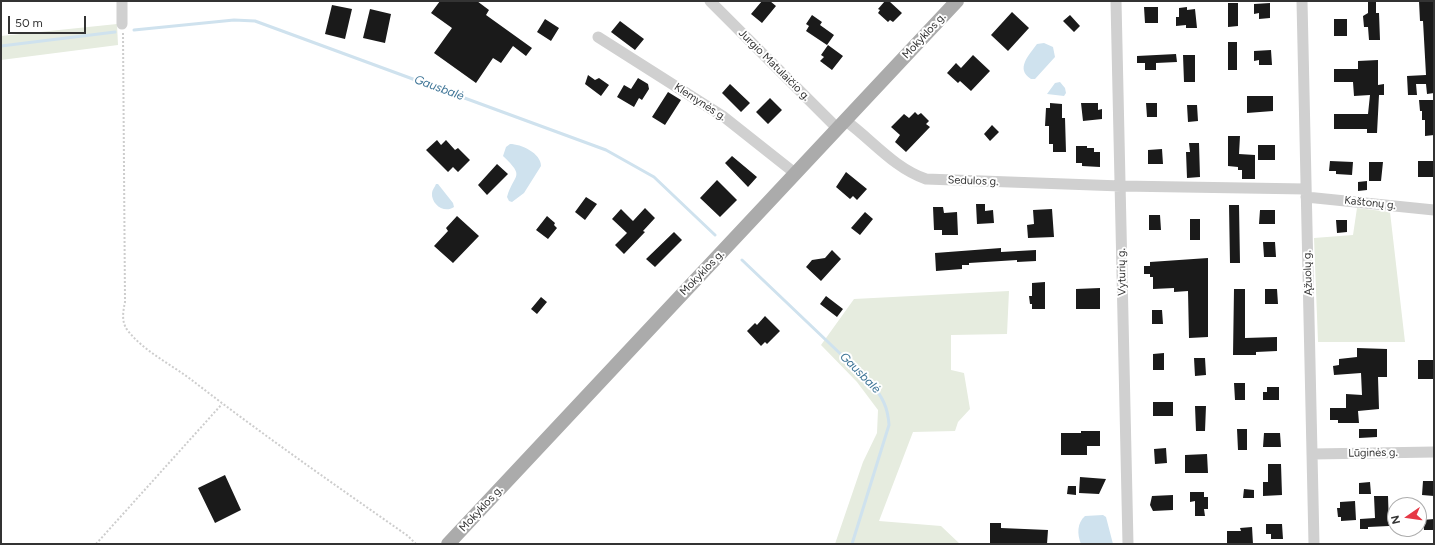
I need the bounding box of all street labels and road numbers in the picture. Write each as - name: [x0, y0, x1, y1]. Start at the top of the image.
- street label: Mokyklos g.: [900, 10, 948, 62]
- street label: Jurgio Matulaičio g.: [735, 26, 813, 104]
- street label: Klemynės g.: [672, 80, 728, 124]
- street label: Sedulos g.: [947, 174, 999, 188]
- street label: Kaštonų g.: [1344, 194, 1396, 212]
- street label: Mokyklos g.: [677, 248, 727, 298]
- street label: Vyturių g.: [1115, 248, 1129, 296]
- street label: Ąžuolų g.: [1301, 250, 1315, 296]
- street label: Lūginės g.: [1348, 446, 1398, 460]
- street label: Mokyklos g.: [457, 483, 505, 535]

